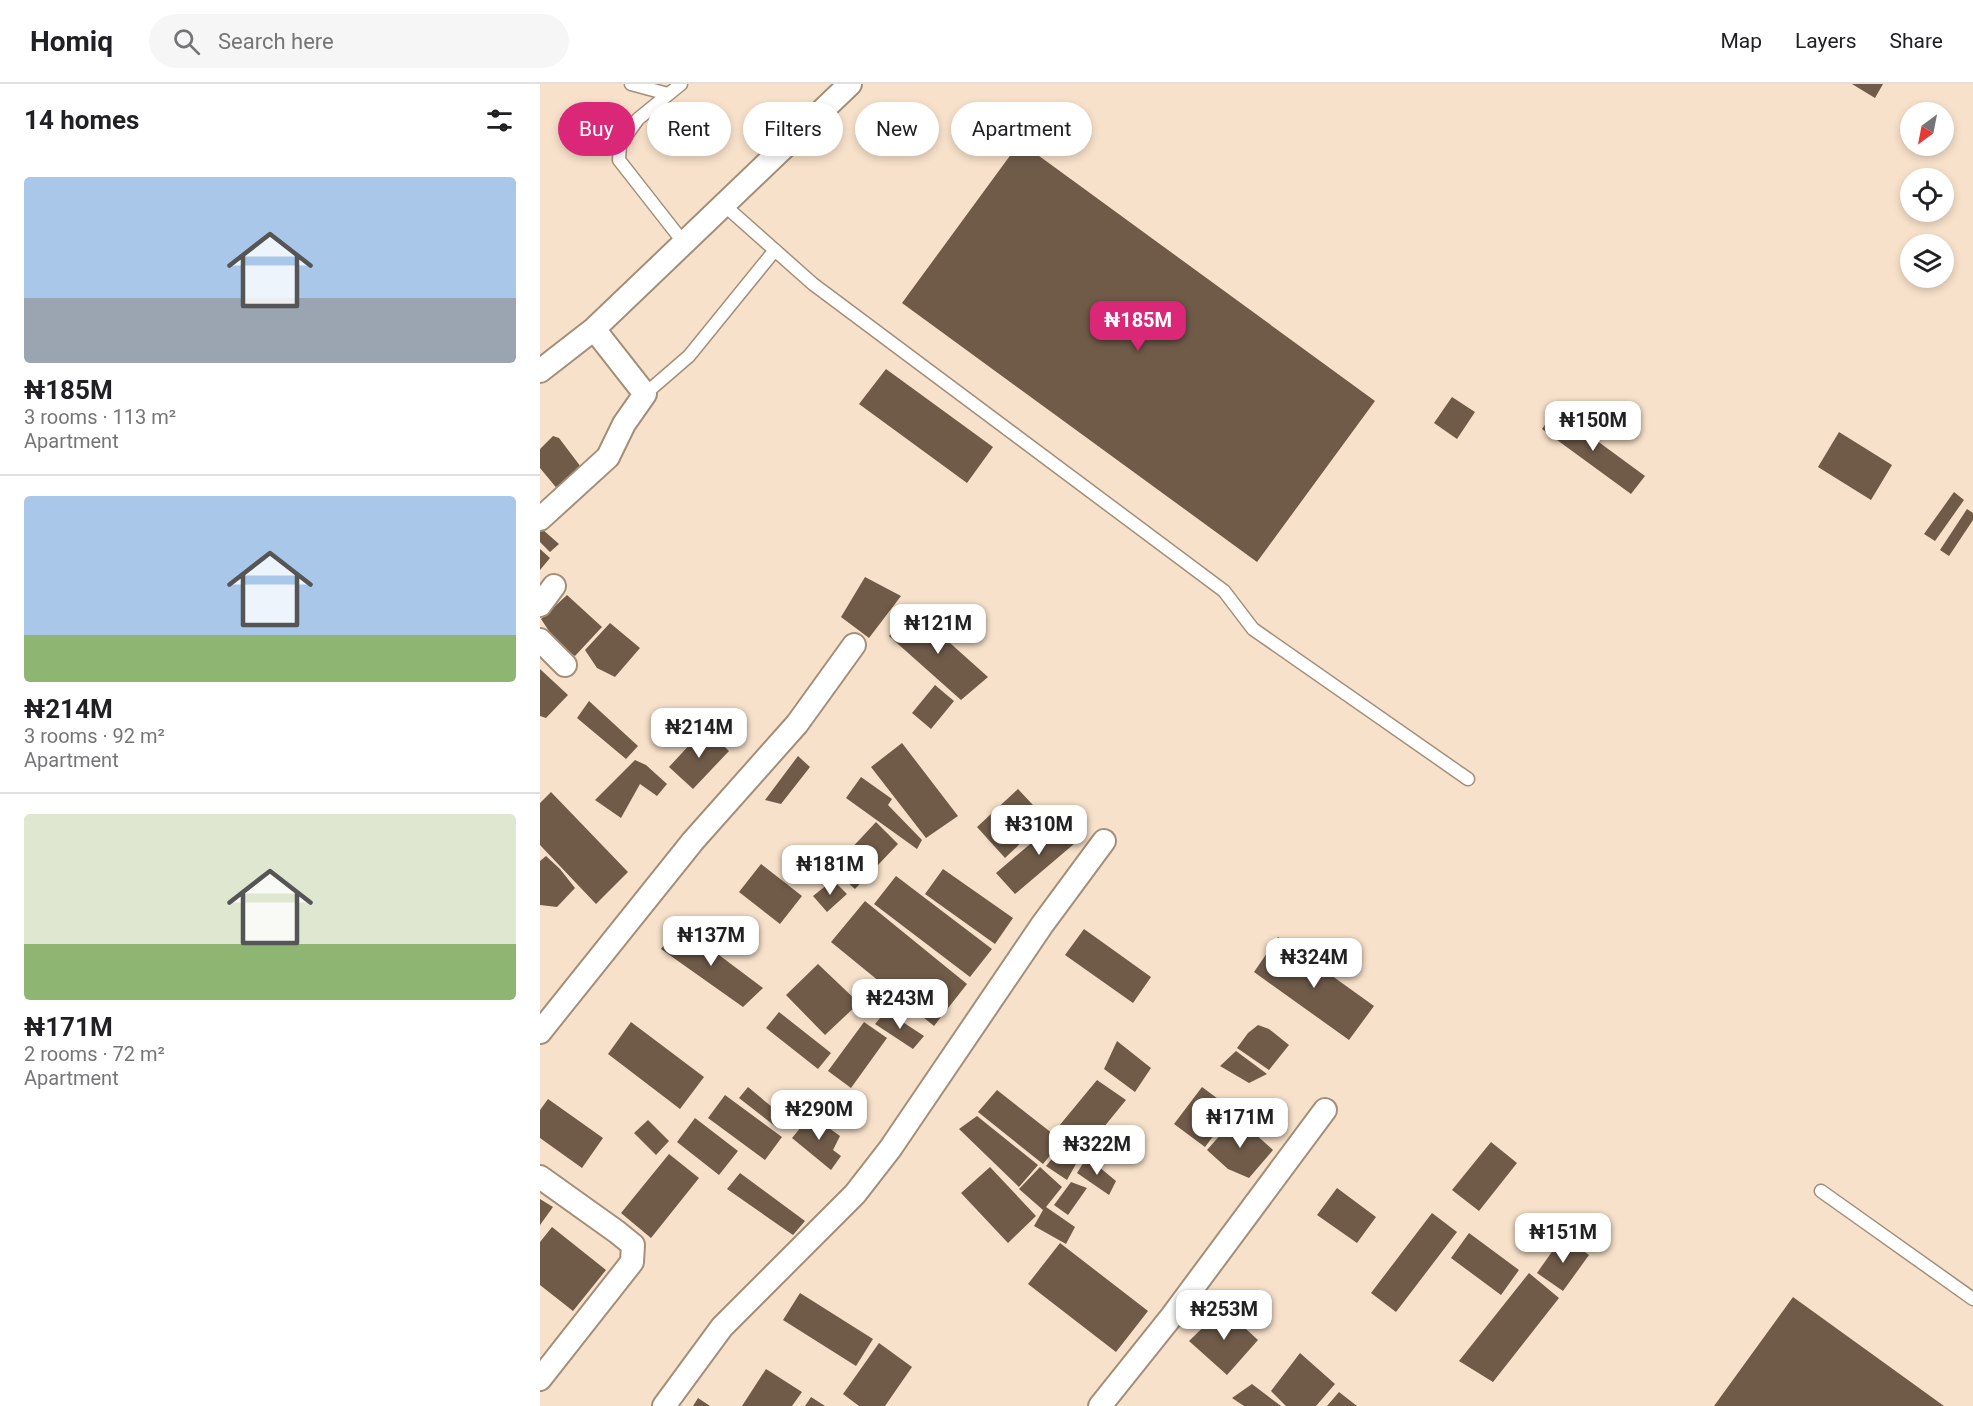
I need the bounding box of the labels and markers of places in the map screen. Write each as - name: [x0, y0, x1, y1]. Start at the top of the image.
- pin: ₦185M: [1096, 301, 1180, 352]
- pin: ₦150M: [1551, 401, 1635, 452]
- pin: ₦121M: [896, 604, 980, 655]
- pin: ₦214M: [657, 708, 741, 759]
- pin: ₦310M: [997, 805, 1081, 856]
- pin: ₦181M: [788, 845, 872, 896]
- pin: ₦137M: [669, 916, 753, 967]
- pin: ₦324M: [1272, 938, 1356, 989]
- pin: ₦243M: [858, 979, 942, 1030]
- pin: ₦290M: [777, 1090, 861, 1141]
- pin: ₦171M: [1198, 1098, 1282, 1149]
- pin: ₦322M: [1055, 1125, 1139, 1176]
- pin: ₦151M: [1521, 1213, 1605, 1264]
- pin: ₦253M: [1182, 1290, 1266, 1341]

